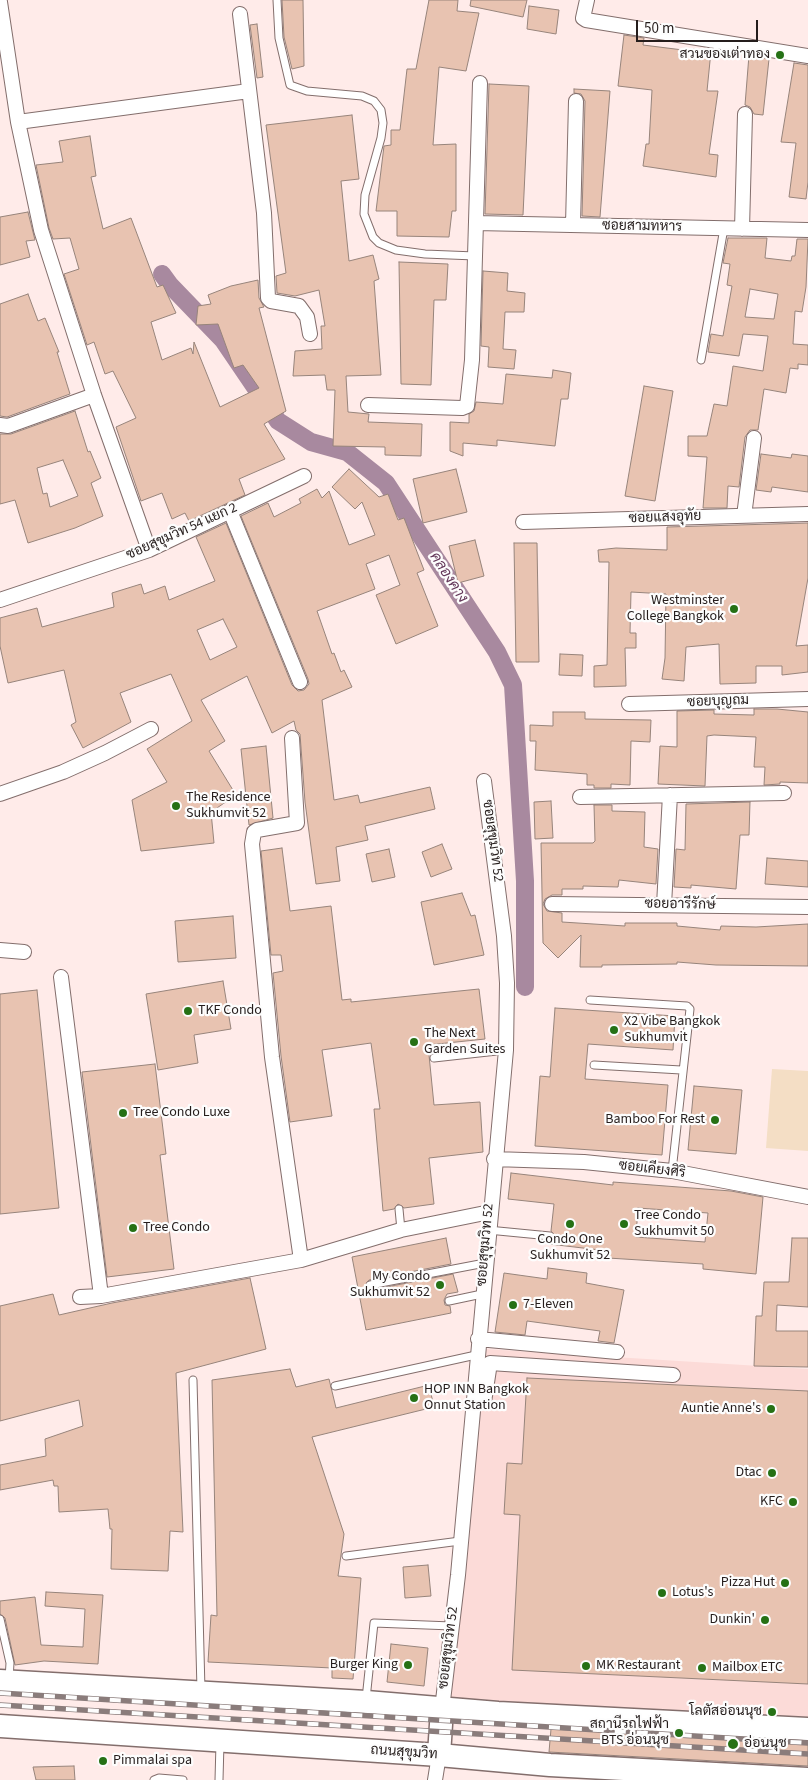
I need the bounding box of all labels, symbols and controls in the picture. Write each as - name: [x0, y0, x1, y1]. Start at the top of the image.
- scale bar: [638, 10, 760, 42]
- text: 50 m: [644, 18, 674, 39]
- place label: สวนของเต่าทอง: [680, 47, 770, 63]
- marker: สวนของเต่าทอง: [774, 49, 786, 61]
- street label: ซอยสามทหาร: [602, 218, 682, 236]
- street label: ซอยสุขุมวิท 54 แยก 2: [124, 500, 240, 564]
- street label: ซอยแสงอุทัย: [628, 508, 702, 528]
- water label: คลองคาง: [425, 549, 471, 607]
- place label: Westminster College Bangkok: [627, 593, 724, 626]
- marker: Westminster College Bangkok: [728, 603, 740, 615]
- street label: ซอยบุญถม: [687, 693, 749, 711]
- place label: The Residence Sukhumvit 52: [186, 790, 270, 822]
- street label: ซอยสุขุมวิท 52: [478, 799, 506, 883]
- marker: The Residence Sukhumvit 52: [170, 800, 182, 812]
- street label: ซอยอารีรักษ์: [644, 896, 716, 914]
- place label: TKF Condo: [198, 1003, 262, 1019]
- marker: TKF Condo: [182, 1005, 194, 1017]
- place label: X2 Vibe Bangkok Sukhumvit: [624, 1014, 720, 1046]
- marker: X2 Vibe Bangkok Sukhumvit: [608, 1024, 620, 1036]
- place label: The Next Garden Suites: [424, 1026, 505, 1058]
- marker: The Next Garden Suites: [408, 1036, 420, 1048]
- place label: Tree Condo Luxe: [133, 1105, 230, 1121]
- marker: Tree Condo Luxe: [117, 1107, 129, 1119]
- place label: Bamboo For Rest: [605, 1112, 705, 1128]
- marker: Bamboo For Rest: [709, 1114, 721, 1126]
- street label: ซอยเคียงศิริ: [618, 1158, 686, 1182]
- street label: ซอยสุขุมวิท 52: [474, 1203, 498, 1287]
- place label: Tree Condo Sukhumvit 50: [634, 1208, 714, 1240]
- marker: Condo One Sukhumvit 52: [564, 1218, 576, 1230]
- marker: Tree Condo Sukhumvit 50: [618, 1218, 630, 1230]
- place label: Tree Condo: [143, 1220, 210, 1236]
- marker: Tree Condo: [127, 1222, 139, 1234]
- place label: Condo One Sukhumvit 52: [530, 1232, 610, 1264]
- place label: My Condo Sukhumvit 52: [350, 1269, 430, 1302]
- marker: My Condo Sukhumvit 52: [434, 1279, 446, 1291]
- place label: 7-Eleven: [523, 1297, 573, 1313]
- marker: 7-Eleven: [507, 1299, 519, 1311]
- place label: HOP INN Bangkok Onnut Station: [424, 1382, 529, 1414]
- marker: HOP INN Bangkok Onnut Station: [408, 1392, 420, 1404]
- place label: Auntie Anne's: [681, 1401, 761, 1417]
- marker: Auntie Anne's: [765, 1403, 777, 1415]
- place label: Dtac: [736, 1465, 762, 1481]
- marker: Dtac: [766, 1467, 778, 1479]
- place label: KFC: [760, 1494, 783, 1510]
- marker: KFC: [787, 1496, 799, 1508]
- place label: Pizza Hut: [721, 1575, 775, 1591]
- marker: Pizza Hut: [779, 1577, 791, 1589]
- place label: Lotus's: [672, 1585, 713, 1601]
- marker: Lotus's: [656, 1587, 668, 1599]
- street label: ซอยสุขุมวิท 52: [436, 1606, 462, 1690]
- place label: Dunkin': [710, 1612, 755, 1628]
- marker: Dunkin': [759, 1614, 771, 1626]
- place label: Burger King: [330, 1657, 398, 1673]
- place label: MK Restaurant: [596, 1658, 681, 1674]
- marker: Burger King: [402, 1659, 414, 1671]
- marker: MK Restaurant: [580, 1660, 592, 1672]
- place label: Mailbox ETC: [712, 1660, 783, 1676]
- marker: Mailbox ETC: [696, 1662, 708, 1674]
- place label: โลตัสอ่อนนุช: [689, 1704, 762, 1720]
- marker: โลตัสอ่อนนุช: [766, 1706, 778, 1718]
- place label: สถานีรถไฟฟ้า BTS อ่อนนุช: [590, 1717, 669, 1750]
- marker: สถานีรถไฟฟ้า BTS อ่อนนุช: [673, 1727, 685, 1739]
- place label: อ่อนนุช: [744, 1736, 787, 1752]
- marker: อ่อนนุช: [726, 1737, 740, 1751]
- street label: ถนนสุขุมวิท: [370, 1742, 438, 1764]
- place label: Pimmalai spa: [113, 1753, 192, 1769]
- marker: Pimmalai spa: [97, 1755, 109, 1767]

